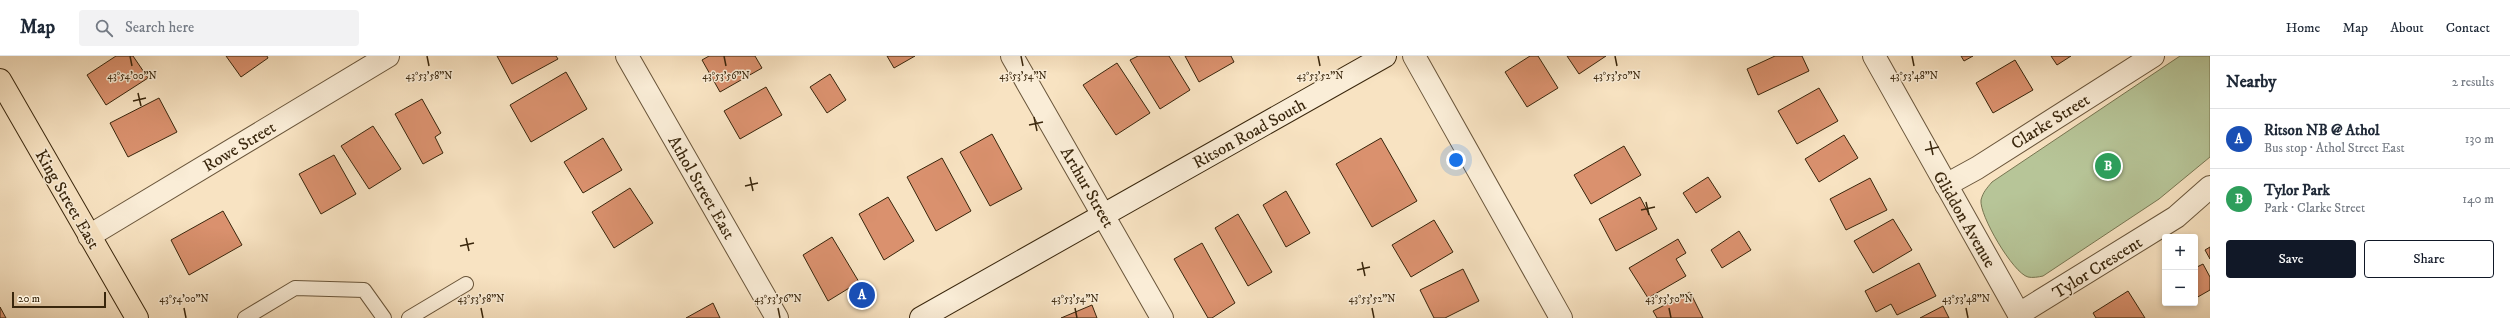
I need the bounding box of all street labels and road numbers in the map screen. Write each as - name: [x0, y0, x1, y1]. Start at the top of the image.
- street label: Clarke Street: [2007, 89, 2095, 155]
- street label: Ritson Road South: [1189, 94, 1310, 174]
- street label: Rowe Street: [199, 116, 280, 177]
- street label: Athol Street East: [663, 132, 740, 244]
- street label: Arthur Street: [1055, 143, 1119, 232]
- street label: King Street East: [30, 146, 105, 254]
- street label: Gliddon Avenue: [1928, 167, 2001, 272]
- street label: Tylor Crescent: [2048, 231, 2147, 304]

